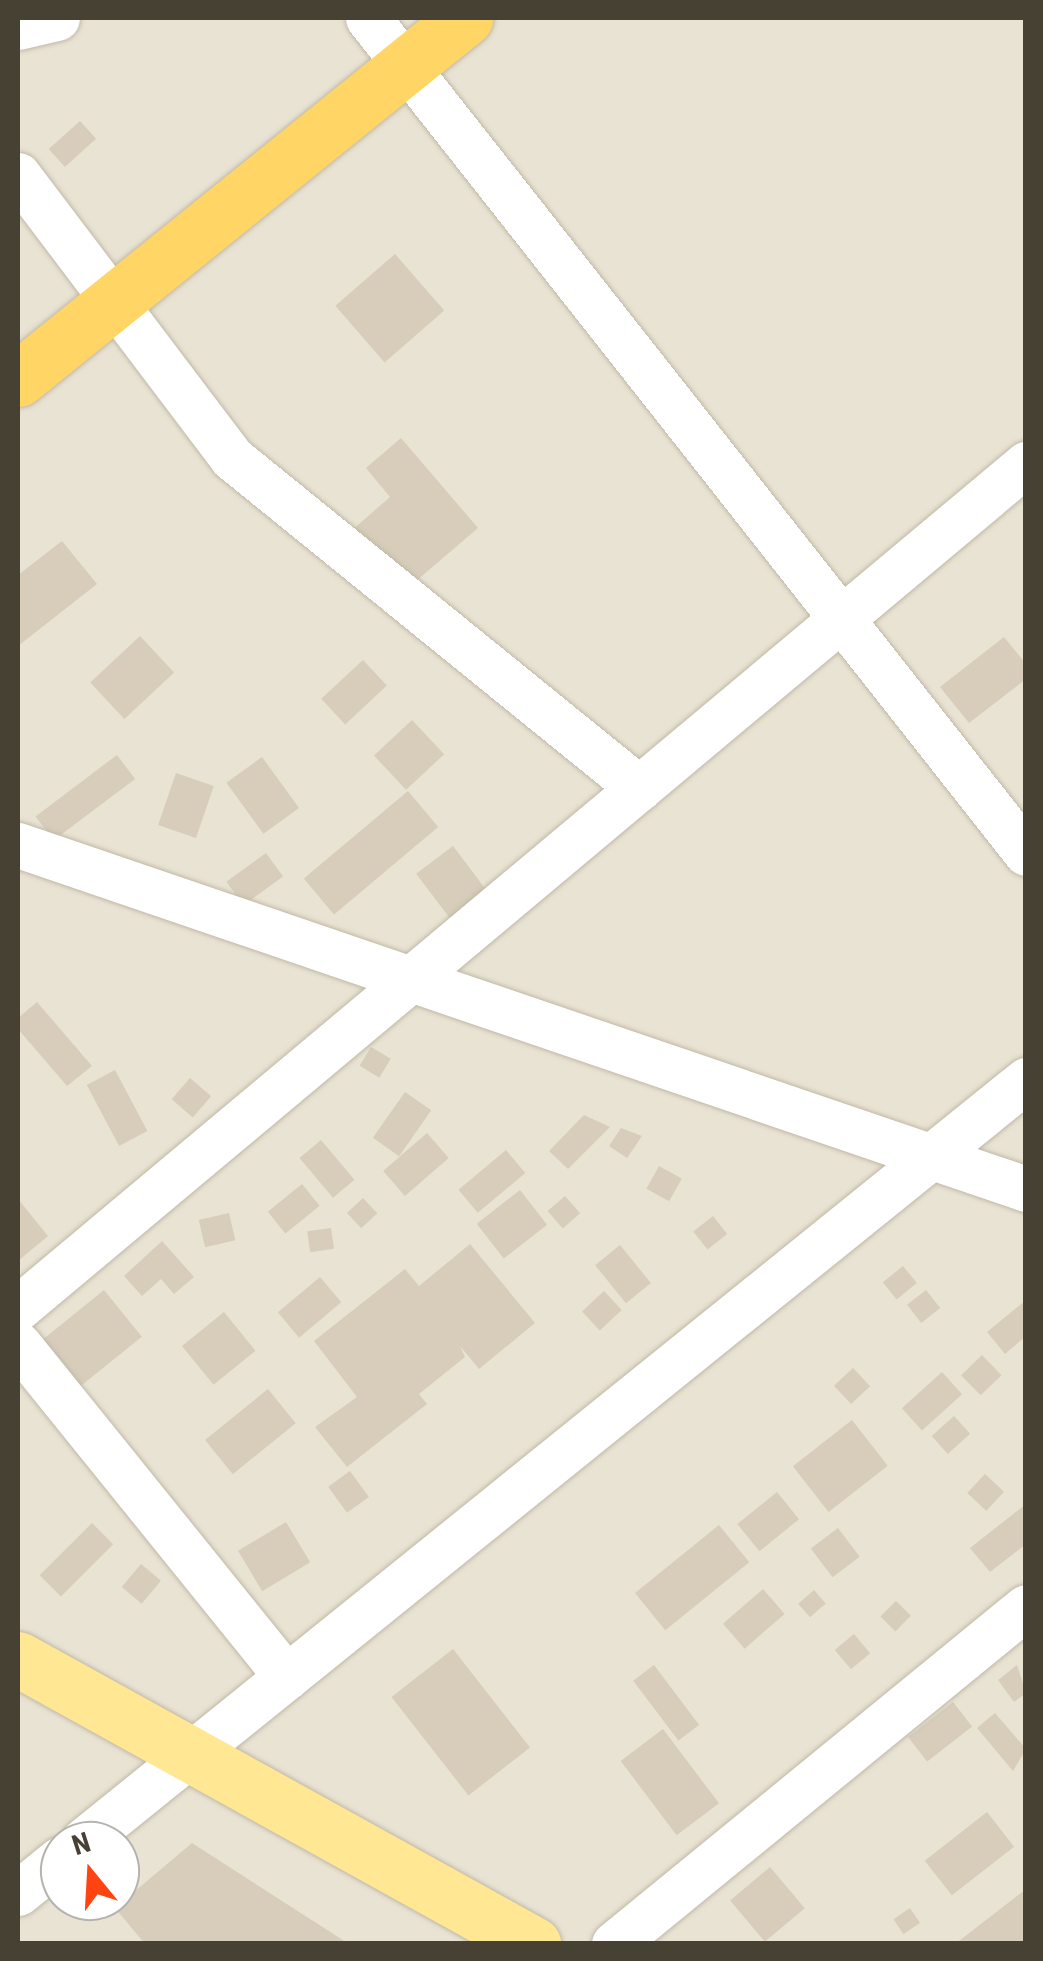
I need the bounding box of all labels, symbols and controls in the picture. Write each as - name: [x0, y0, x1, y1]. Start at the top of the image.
- north arrow: [40, 1821, 140, 1921]
- text: N: [68, 1826, 94, 1862]

